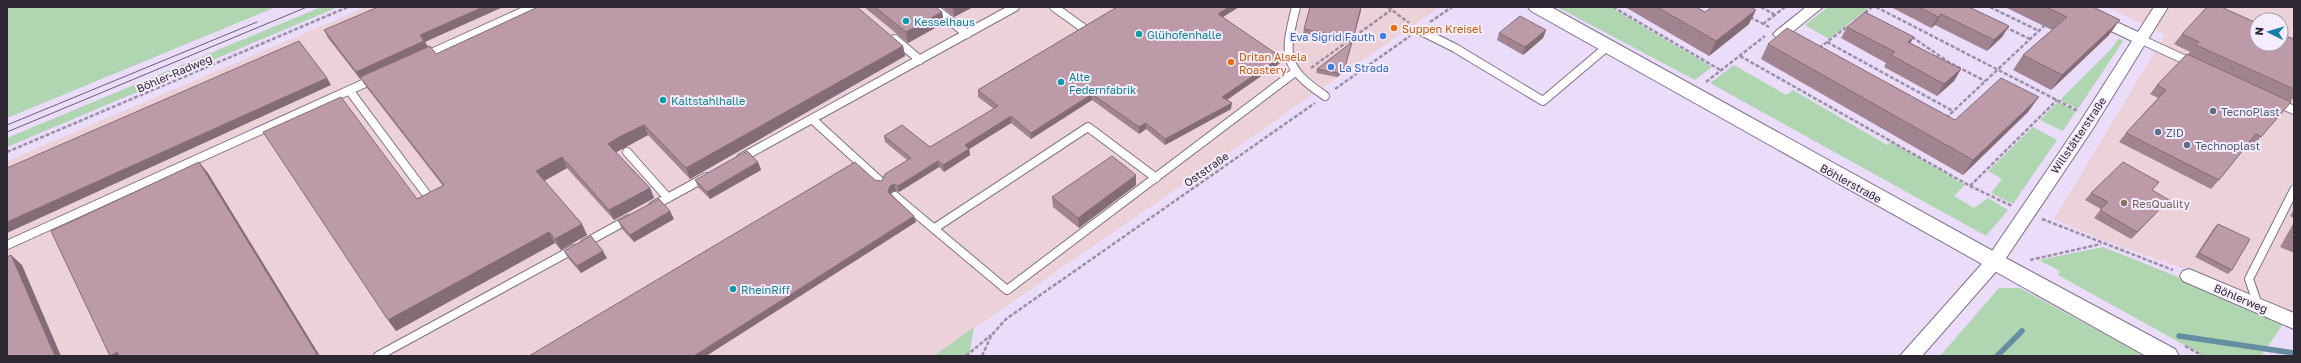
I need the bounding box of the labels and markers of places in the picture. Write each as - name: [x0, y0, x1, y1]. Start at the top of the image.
- place label: Kesselhaus: [914, 15, 975, 28]
- marker: Kesselhaus: [901, 16, 911, 26]
- place label: Suppen Kreisel: [1402, 22, 1482, 35]
- marker: Suppen Kreisel: [1389, 23, 1399, 33]
- place label: Glühofenhalle: [1147, 28, 1222, 41]
- marker: Glühofenhalle: [1134, 29, 1144, 39]
- place label: Eva Sigrid Fauth: [1290, 30, 1375, 43]
- marker: Eva Sigrid Fauth: [1378, 31, 1388, 41]
- place label: Dritan Alsela Roastery: [1239, 50, 1307, 76]
- marker: Dritan Alsela Roastery: [1226, 57, 1236, 67]
- place label: La Strada: [1339, 61, 1389, 74]
- marker: La Strada: [1326, 62, 1336, 72]
- place label: Alte Federnfabrik: [1069, 70, 1136, 96]
- marker: Alte Federnfabrik: [1056, 77, 1066, 87]
- place label: Kaltstahlhalle: [671, 94, 745, 107]
- marker: Kaltstahlhalle: [658, 95, 668, 105]
- place label: TecnoPlast: [2221, 105, 2280, 118]
- marker: TecnoPlast: [2208, 106, 2218, 116]
- place label: ZID: [2166, 126, 2184, 139]
- marker: ZID: [2153, 127, 2163, 137]
- place label: Technoplast: [2195, 139, 2260, 152]
- marker: Technoplast: [2182, 140, 2192, 150]
- place label: ResQuality: [2132, 197, 2190, 210]
- marker: ResQuality: [2119, 198, 2129, 208]
- place label: RheinRiff: [741, 283, 790, 296]
- marker: RheinRiff: [728, 284, 738, 294]

